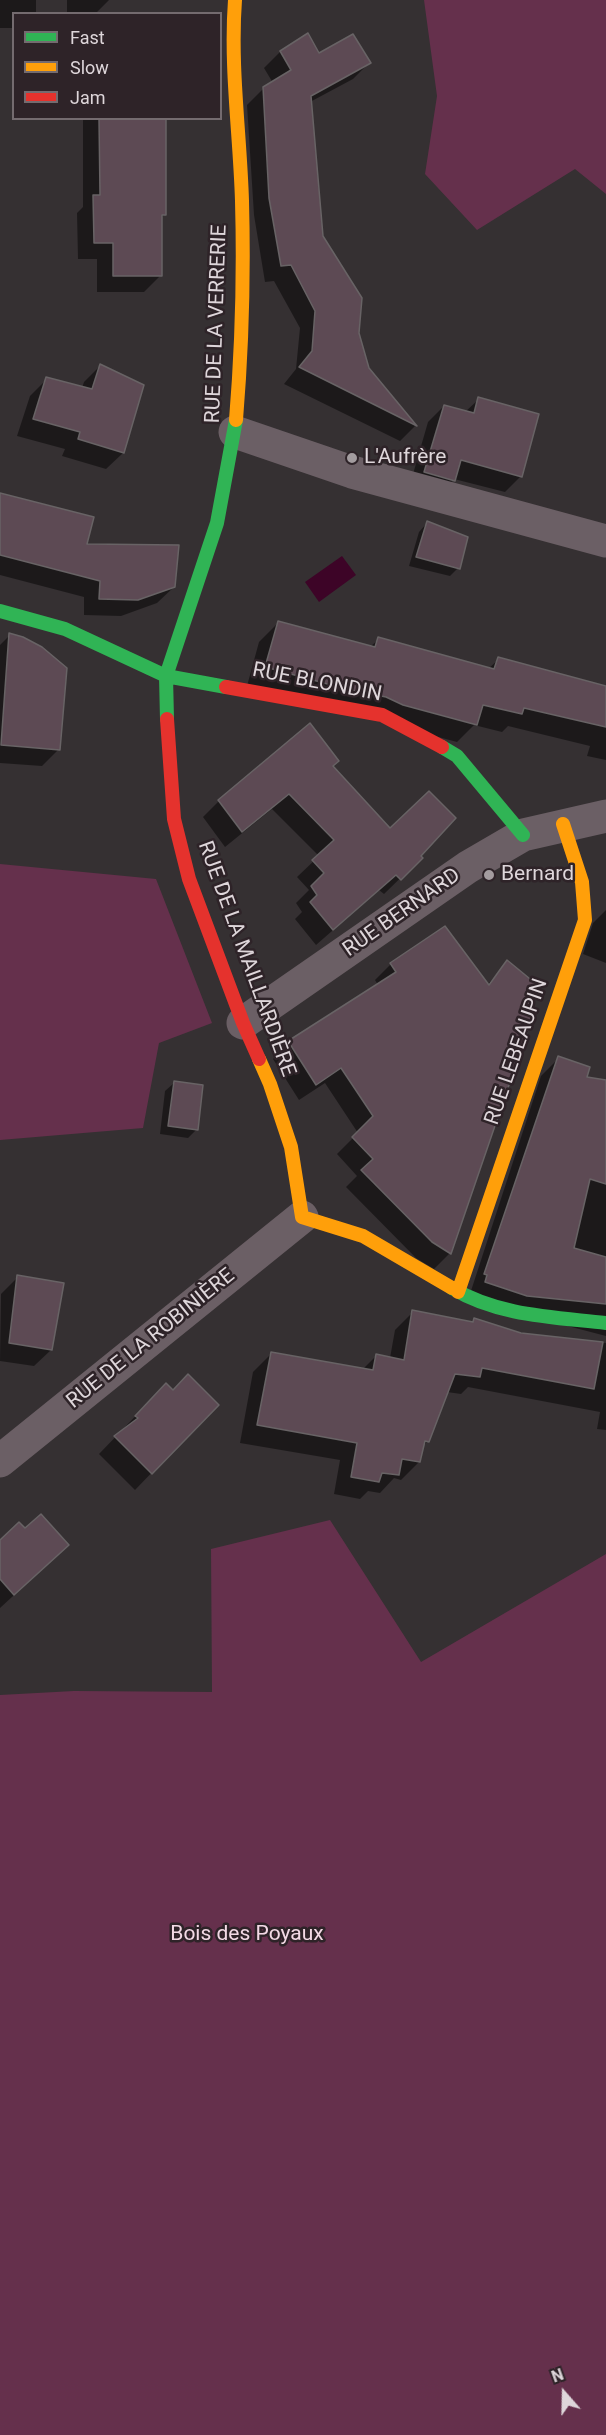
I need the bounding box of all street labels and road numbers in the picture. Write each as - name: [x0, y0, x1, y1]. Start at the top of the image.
- street label: RUE DE LA VERRERIE: [201, 224, 233, 424]
- street label: RUE BLONDIN: [250, 658, 384, 708]
- street label: RUE DE LA MAILLARDIÈRE: [192, 838, 300, 1080]
- street label: RUE BERNARD: [339, 863, 465, 963]
- street label: RUE LEBEAUPIN: [480, 976, 554, 1128]
- street label: RUE DE LA ROBINIÈRE: [62, 1264, 240, 1414]

